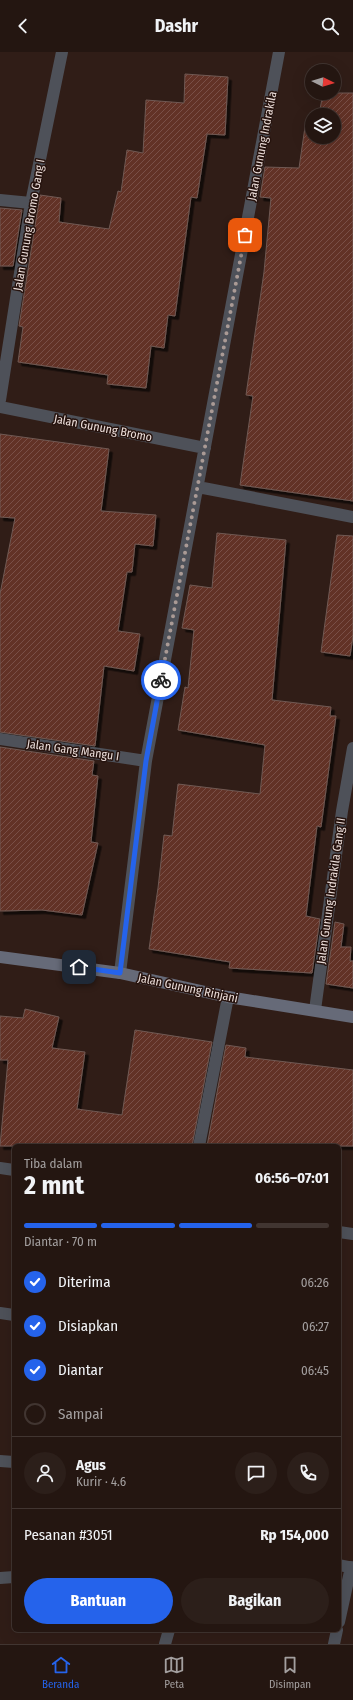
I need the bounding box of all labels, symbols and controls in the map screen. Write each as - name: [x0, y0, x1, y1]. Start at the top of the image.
- icon: back: [12, 15, 34, 37]
- text: Dashr: [155, 15, 198, 37]
- icon: search: [319, 15, 341, 37]
- north arrow: [305, 64, 341, 100]
- map controls: [305, 64, 341, 144]
- street label: Jalan Gunung Indrakila: [245, 90, 279, 202]
- button: layers: [305, 108, 341, 144]
- street label: Jalan Gunung Bromo Gang I: [11, 158, 47, 292]
- pin: [228, 218, 262, 252]
- icon: bag: [234, 224, 256, 246]
- street label: Jalan Gunung Bromo: [53, 412, 153, 444]
- courier: [141, 660, 181, 700]
- icon: bike: [150, 669, 172, 691]
- street label: Jalan Gang Mangu I: [26, 737, 120, 763]
- street label: Jalan Gunung Indrakila Gang II: [314, 817, 348, 965]
- pin: [62, 950, 96, 984]
- icon: home: [68, 956, 90, 978]
- street label: Jalan Gunung Rinjani: [137, 971, 239, 1005]
- text: Tiba dalam: [24, 1156, 82, 1171]
- text: 06:56–07:01: [255, 1169, 329, 1187]
- text: 2 mnt: [24, 1170, 84, 1201]
- text: Diantar · 70 m: [24, 1234, 97, 1249]
- icon: check: [24, 1271, 46, 1293]
- text: Diterima: [58, 1273, 111, 1291]
- text: 06:26: [301, 1275, 329, 1290]
- icon: check: [24, 1315, 46, 1337]
- text: Disiapkan: [58, 1317, 118, 1335]
- text: 06:27: [302, 1319, 329, 1334]
- icon: check: [24, 1359, 46, 1381]
- text: Diantar: [58, 1361, 103, 1379]
- text: 06:45: [301, 1363, 329, 1378]
- text: Sampai: [58, 1405, 103, 1423]
- button: person: [24, 1452, 66, 1494]
- button: chat: [235, 1452, 277, 1494]
- button: phone: [287, 1452, 329, 1494]
- text: Agus: [76, 1456, 106, 1474]
- text: Kurir · 4.6: [76, 1474, 126, 1489]
- text: Pesanan #3051: [24, 1526, 113, 1544]
- text: Rp 154,000: [260, 1526, 329, 1544]
- button: Bantuan: [24, 1578, 173, 1624]
- button: Bagikan: [181, 1578, 329, 1624]
- tab: Beranda: [42, 1654, 79, 1691]
- tab: Peta: [163, 1654, 185, 1691]
- tab: Disimpan: [269, 1654, 311, 1691]

